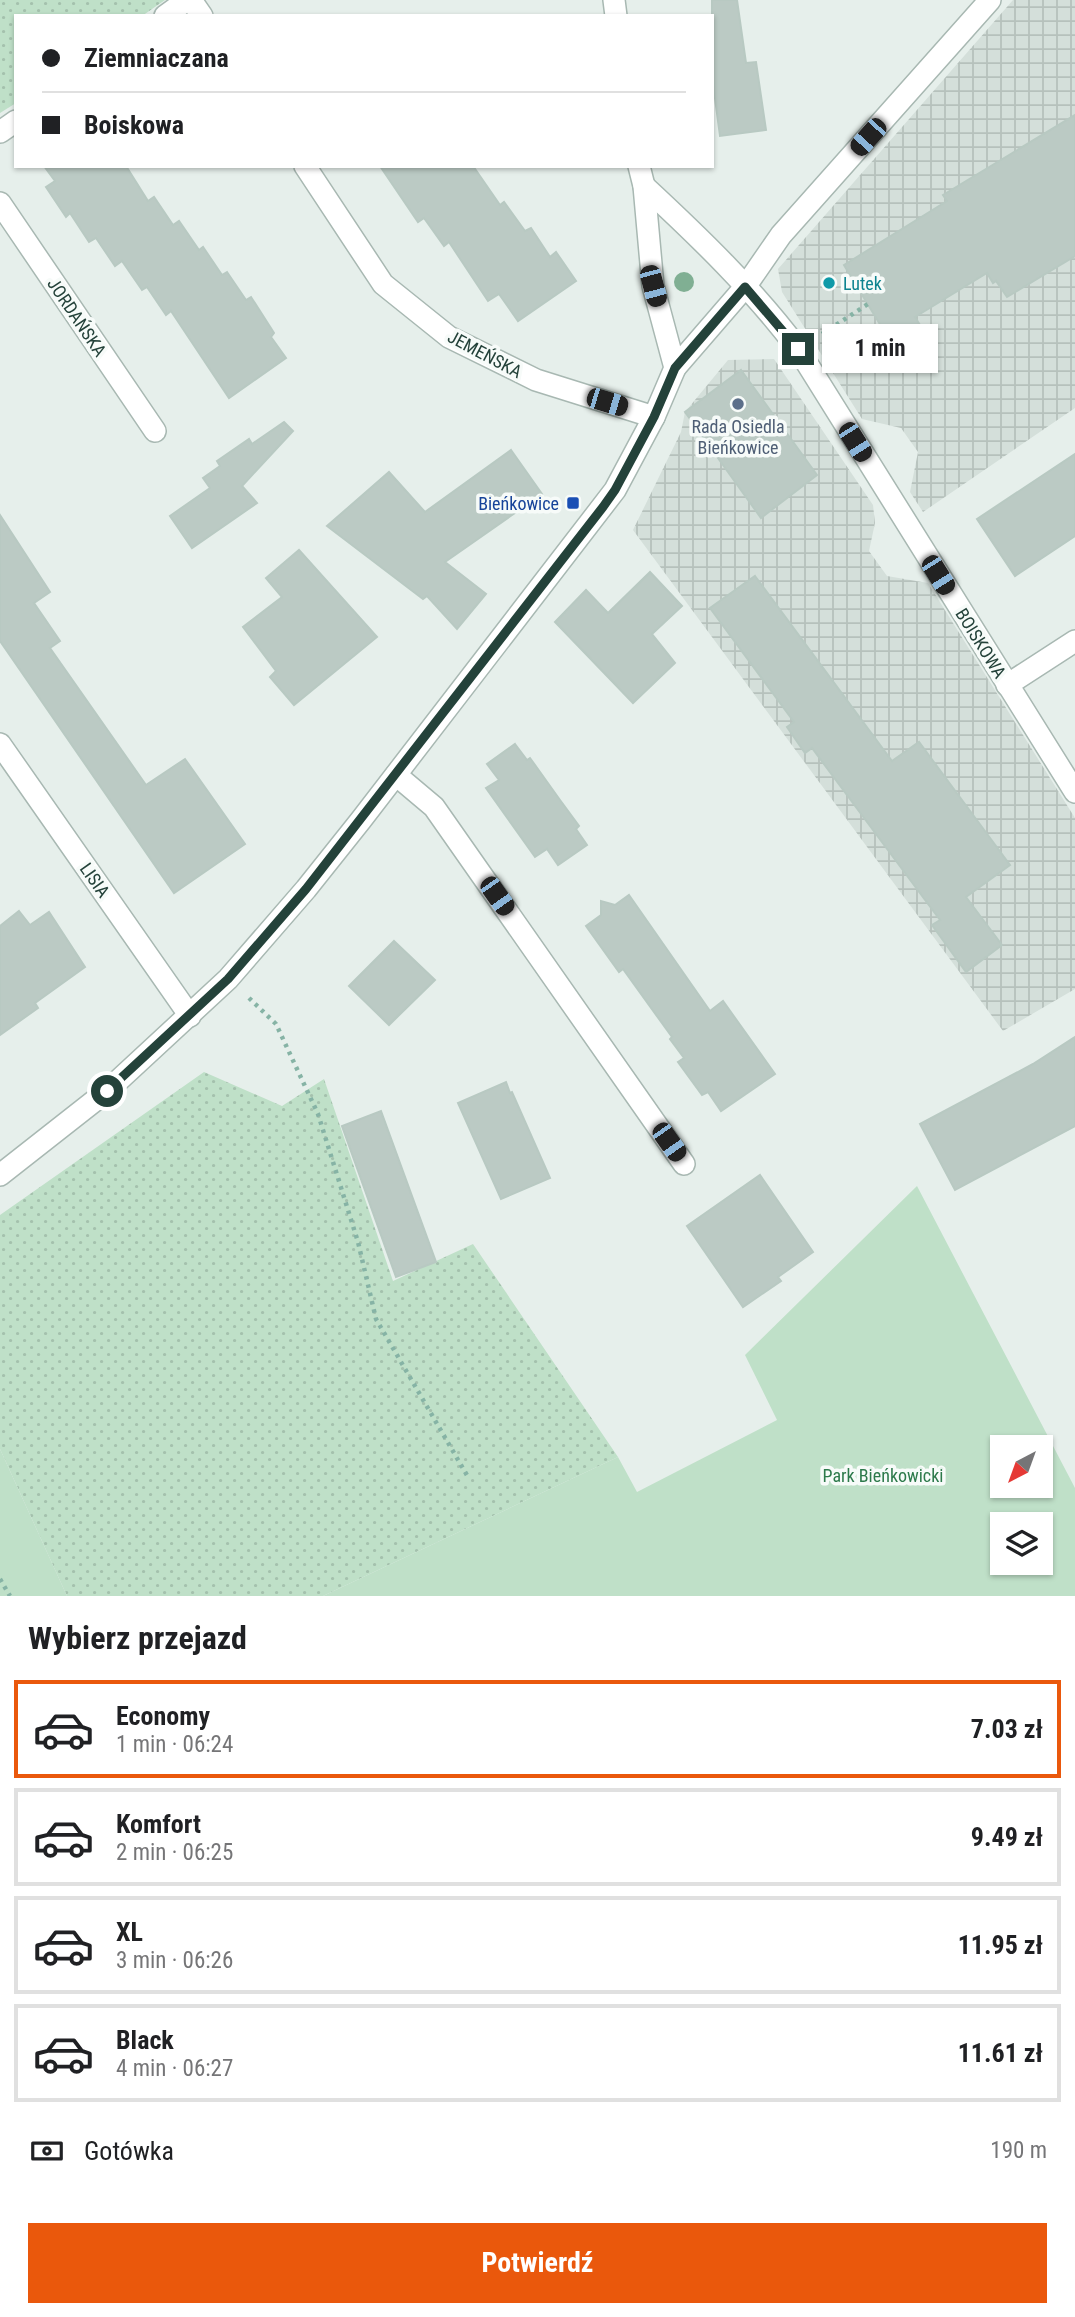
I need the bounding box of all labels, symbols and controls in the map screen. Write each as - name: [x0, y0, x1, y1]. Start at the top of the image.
- text: Ziemniaczana: [84, 43, 229, 73]
- text: Boiskowa: [84, 110, 184, 140]
- car: [847, 114, 890, 160]
- car: [638, 263, 669, 309]
- place label: Lutek: [843, 273, 882, 294]
- street label: JORDAŃSKA: [43, 274, 111, 361]
- marker: Lutek: [821, 275, 837, 291]
- callout: 1 min: [822, 324, 938, 374]
- street label: JEMEŃSKA: [444, 326, 526, 383]
- route end: [782, 333, 814, 365]
- text: 1 min: [854, 335, 906, 362]
- car: [584, 386, 631, 418]
- marker: Rada Osiedla Bieńkowice: [730, 396, 746, 412]
- place label: Rada Osiedla Bieńkowice: [691, 416, 785, 458]
- car: [835, 419, 876, 465]
- place label: Bieńkowice: [478, 493, 559, 514]
- marker: Bieńkowice: [565, 495, 581, 511]
- car: [918, 552, 959, 598]
- street label: BOISKOWA: [951, 604, 1011, 682]
- street label: LISIA: [76, 859, 115, 902]
- car: [477, 873, 518, 919]
- route start: [91, 1075, 123, 1107]
- car: [649, 1119, 690, 1165]
- north arrow: [990, 1435, 1054, 1498]
- map controls: [990, 1435, 1053, 1575]
- park label: Park Bieńkowicki: [823, 1465, 943, 1486]
- button: layers: [990, 1512, 1053, 1575]
- text: Wybierz przejazd: [28, 1619, 247, 1657]
- icon: car: [32, 1698, 95, 1761]
- text: Economy: [116, 1701, 210, 1731]
- text: 7.03 zł: [971, 1714, 1043, 1744]
- text: 1 min · 06:24: [116, 1731, 233, 1758]
- icon: car: [32, 1806, 95, 1869]
- text: Komfort: [116, 1809, 201, 1839]
- text: 9.49 zł: [971, 1822, 1043, 1852]
- text: 2 min · 06:25: [116, 1839, 233, 1866]
- icon: car: [32, 1914, 95, 1977]
- text: XL: [116, 1917, 143, 1947]
- text: 11.95 zł: [958, 1930, 1043, 1960]
- text: 3 min · 06:26: [116, 1947, 233, 1974]
- icon: car: [32, 2022, 95, 2085]
- text: Black: [116, 2025, 174, 2055]
- text: 11.61 zł: [958, 2038, 1043, 2068]
- text: 4 min · 06:27: [116, 2055, 233, 2082]
- icon: cash: [28, 2132, 66, 2170]
- text: Gotówka: [84, 2136, 174, 2166]
- text: 190 m: [990, 2137, 1047, 2164]
- button: Potwierdź: [28, 2223, 1047, 2303]

